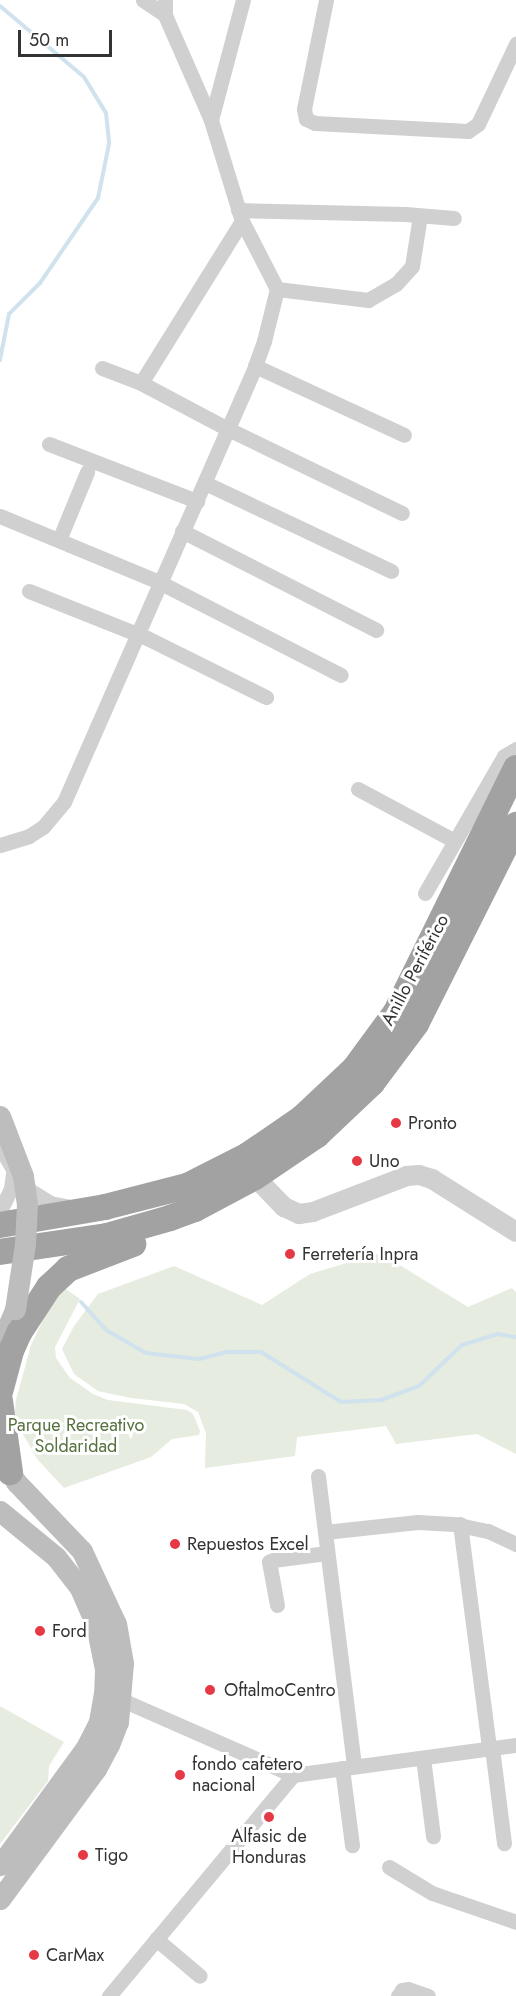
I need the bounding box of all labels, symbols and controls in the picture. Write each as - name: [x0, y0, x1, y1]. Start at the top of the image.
- scale bar: [21, 18, 116, 56]
- text: 50 m: [29, 27, 69, 53]
- street label: Anillo Periférico: [377, 911, 453, 1029]
- place label: Pronto: [408, 1112, 457, 1134]
- marker: Pronto: [389, 1116, 403, 1130]
- place label: Uno: [369, 1150, 400, 1172]
- marker: Uno: [350, 1154, 364, 1168]
- place label: Ferretería Inpra: [302, 1243, 419, 1265]
- marker: Ferretería Inpra: [283, 1247, 297, 1261]
- park label: Parque Recreativo Soldaridad: [8, 1415, 144, 1458]
- place label: Repuestos Excel: [187, 1533, 309, 1555]
- marker: Repuestos Excel: [168, 1537, 182, 1551]
- place label: Ford: [52, 1620, 87, 1642]
- marker: Ford: [33, 1624, 47, 1638]
- place label: OftalmoCentro: [224, 1679, 335, 1701]
- marker: OftalmoCentro: [201, 1681, 219, 1699]
- place label: fondo cafetero nacional: [192, 1754, 303, 1796]
- marker: fondo cafetero nacional: [173, 1768, 187, 1782]
- marker: Alfasic de Honduras: [262, 1810, 276, 1824]
- place label: Alfasic de Honduras: [231, 1826, 307, 1868]
- place label: Tigo: [95, 1844, 128, 1866]
- marker: Tigo: [76, 1848, 90, 1862]
- place label: CarMax: [46, 1944, 104, 1966]
- marker: CarMax: [27, 1948, 41, 1962]

